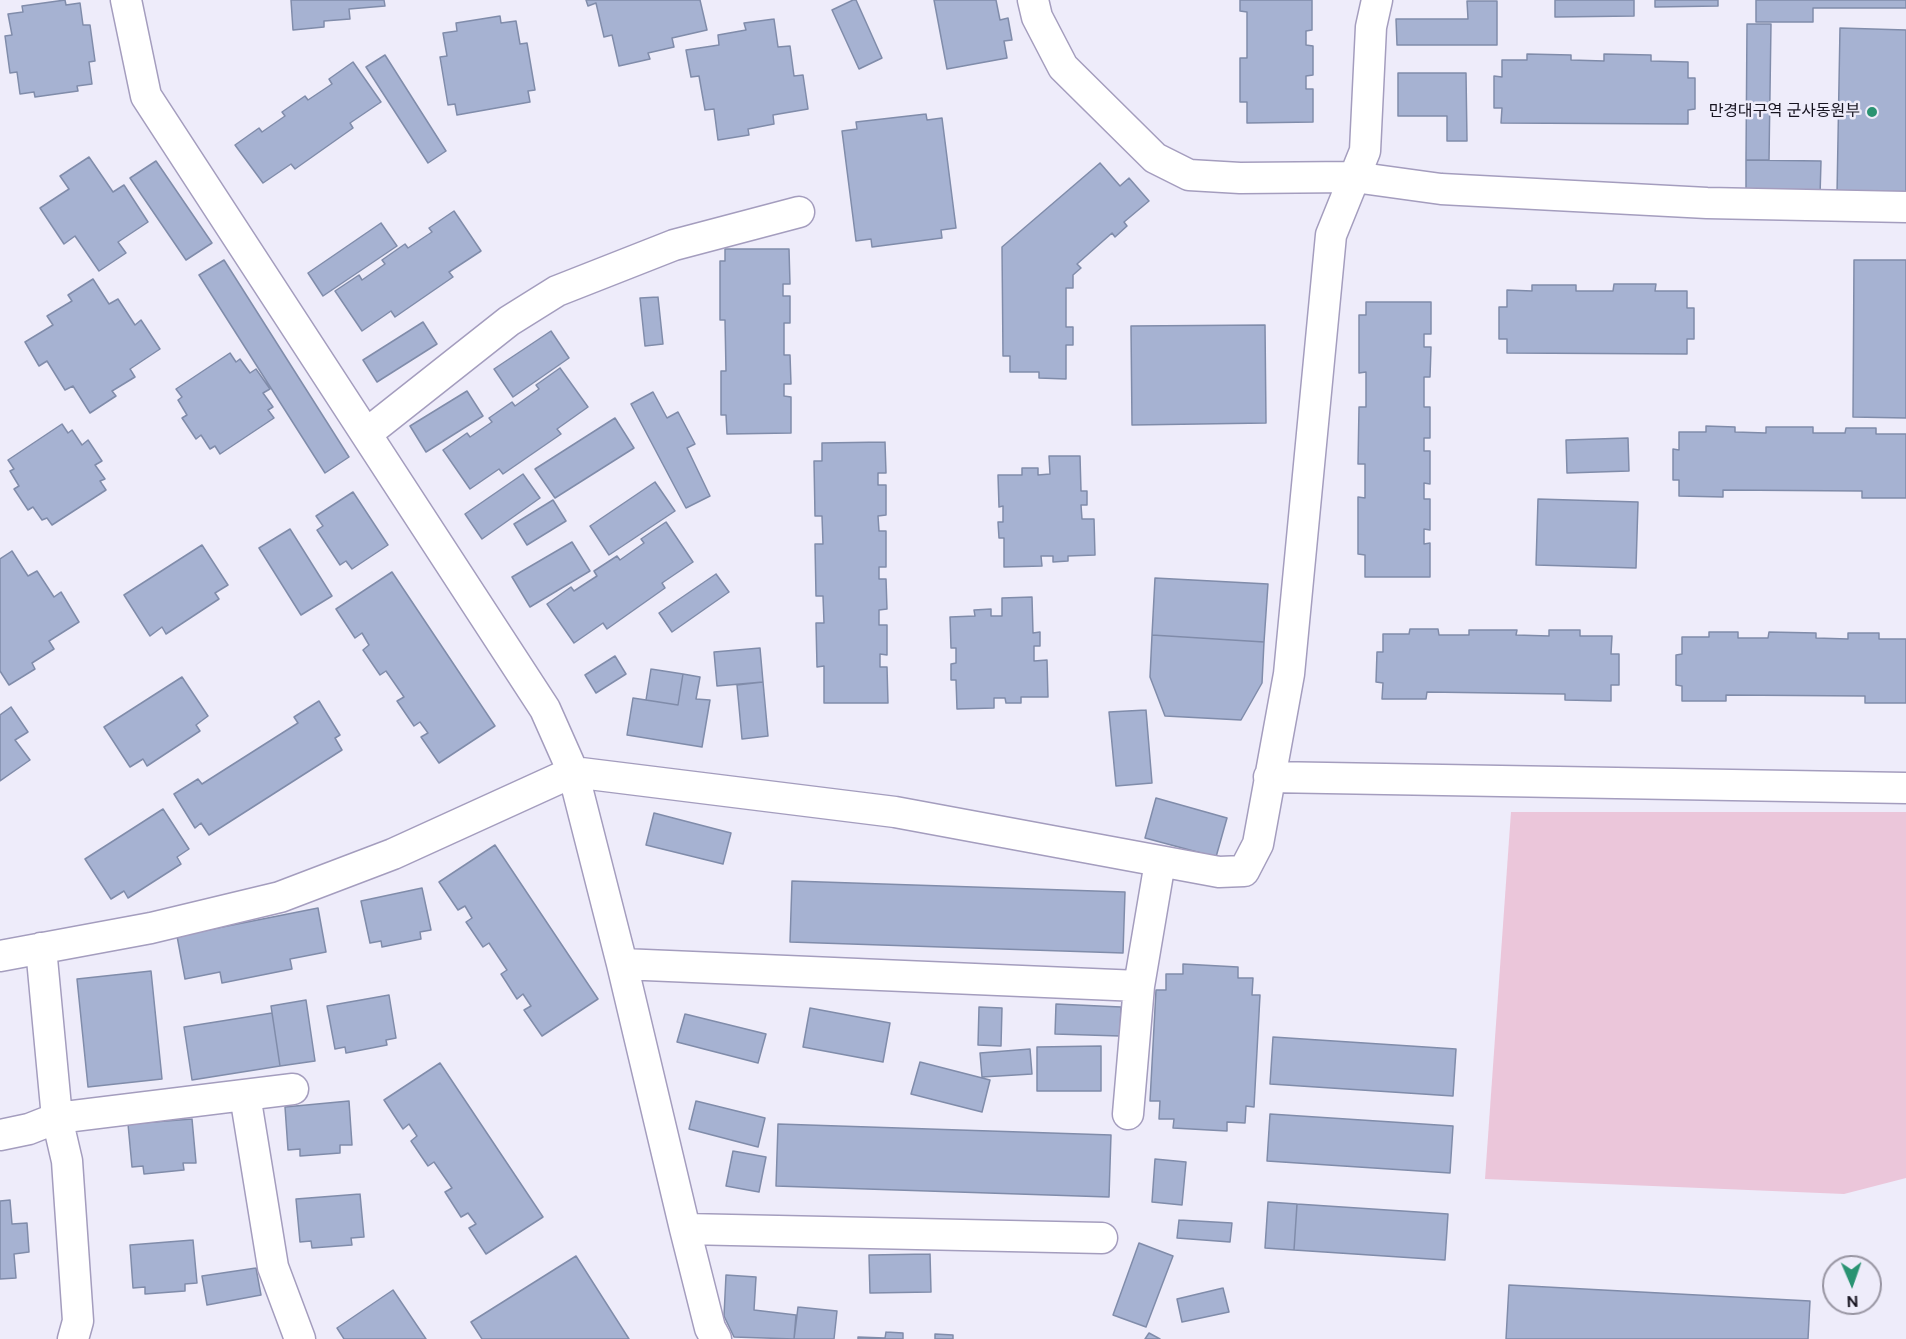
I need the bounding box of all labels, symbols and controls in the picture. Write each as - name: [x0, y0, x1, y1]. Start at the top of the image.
- place label: 만경대구역 군사동원부: [1709, 102, 1860, 122]
- marker: 만경대구역 군사동원부: [1865, 105, 1879, 119]
- north arrow: [1822, 1255, 1882, 1315]
- text: N: [1846, 1291, 1859, 1312]

